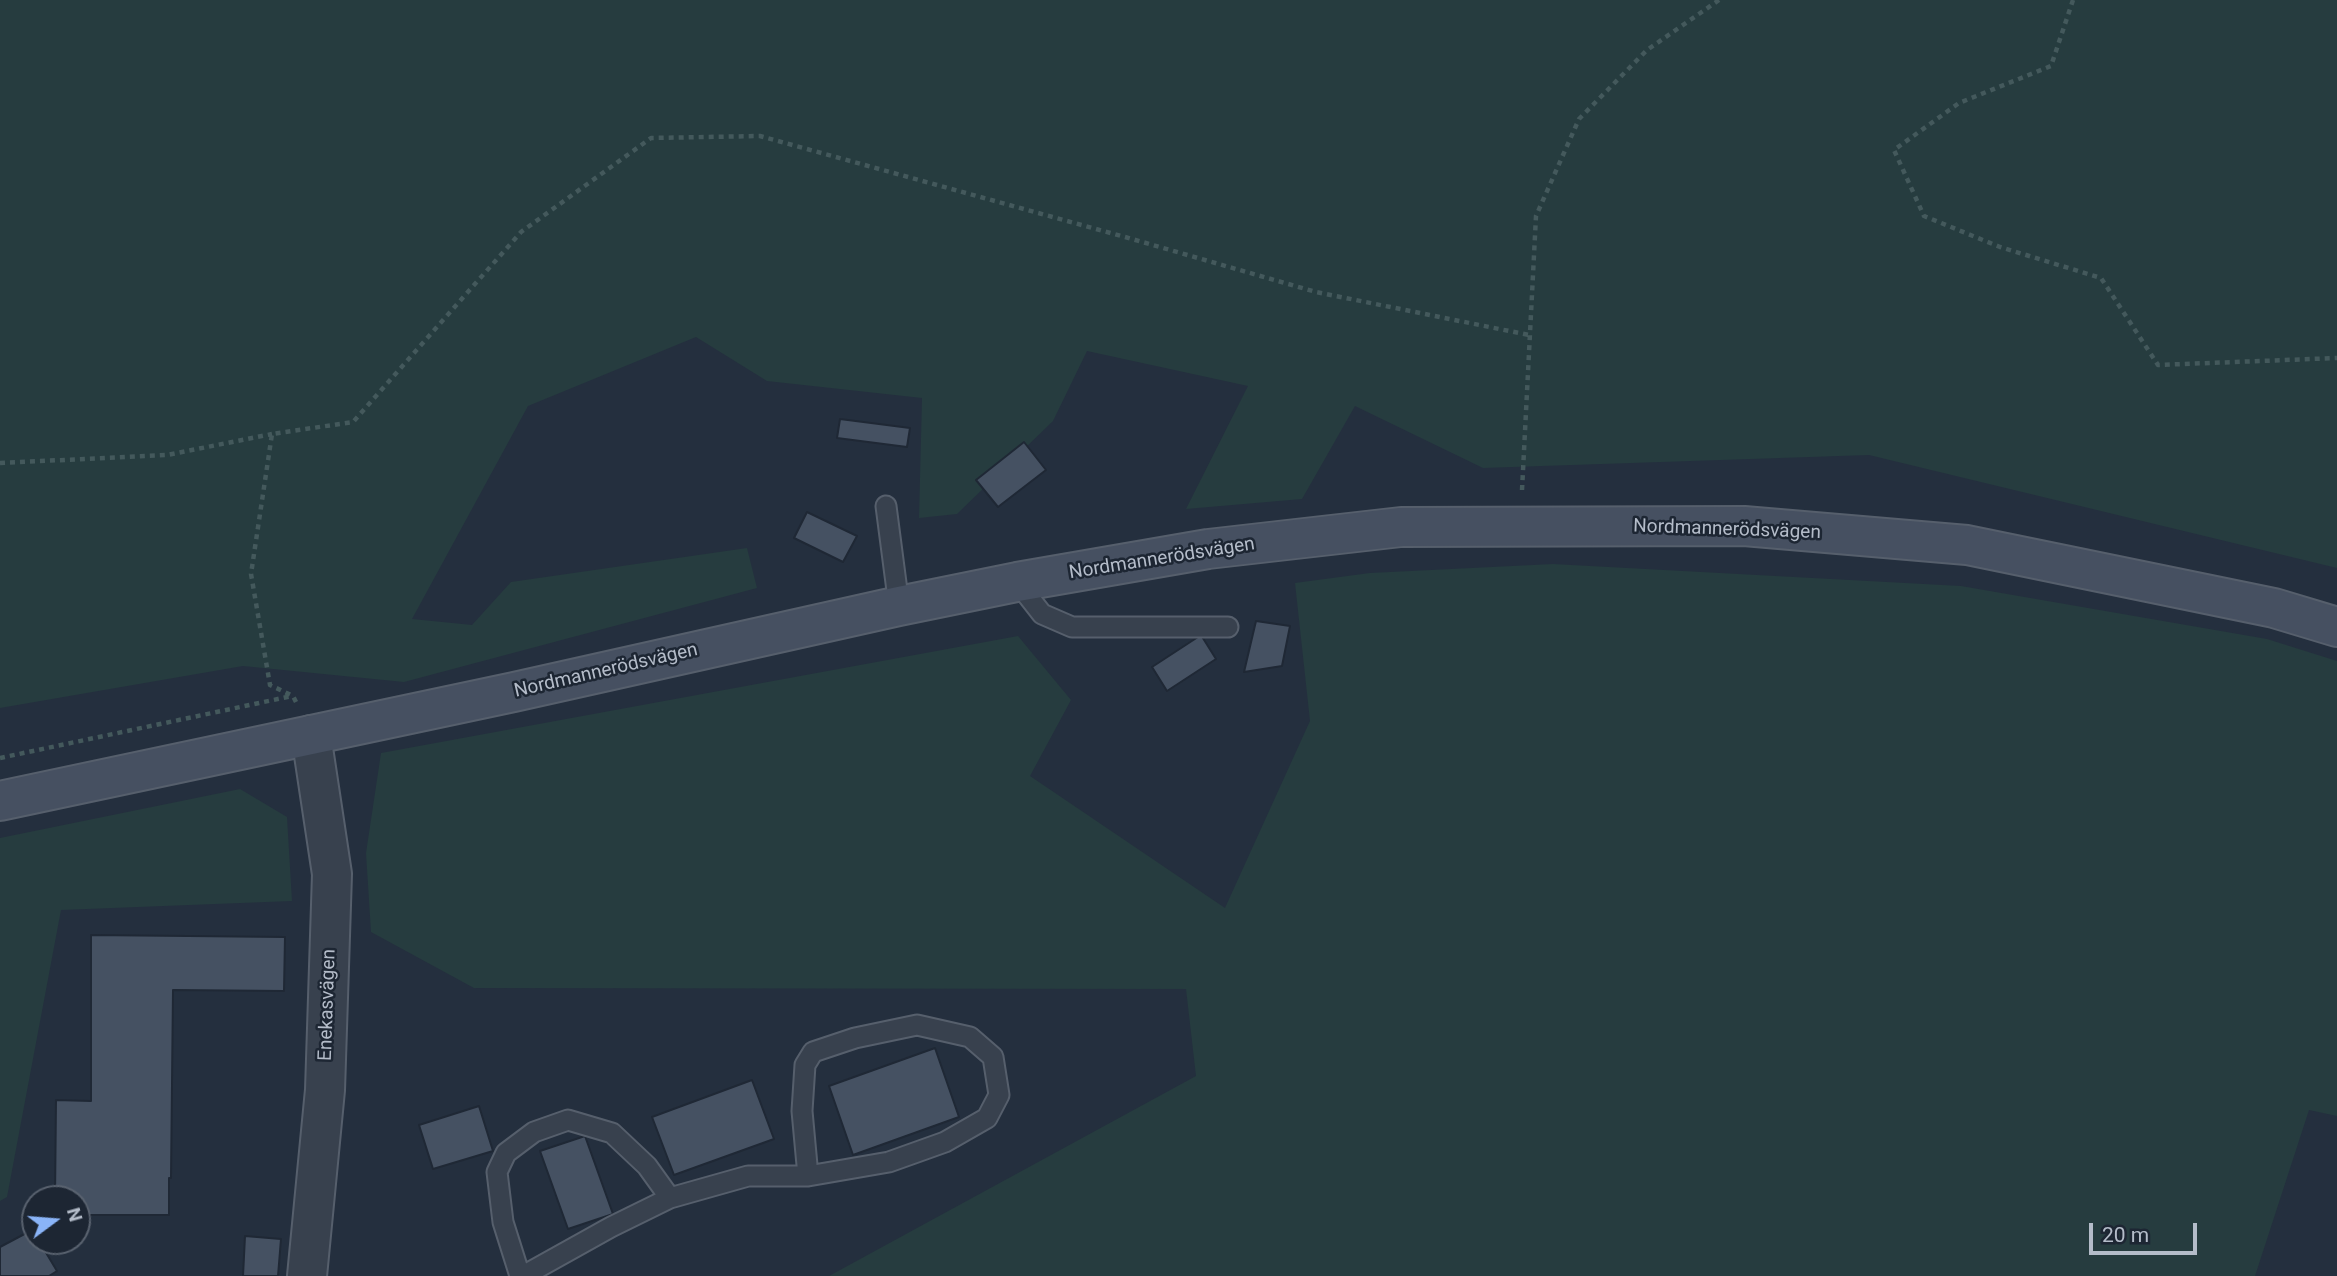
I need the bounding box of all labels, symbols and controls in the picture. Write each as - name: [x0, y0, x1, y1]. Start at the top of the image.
- street label: Nordmannerödsvägen: [1633, 515, 1821, 545]
- street label: Nordmannerödsvägen: [1068, 533, 1256, 585]
- street label: Nordmannerödsvägen: [512, 639, 700, 703]
- street label: Enekasvägen: [315, 949, 341, 1061]
- north arrow: [21, 1185, 91, 1255]
- text: N: [62, 1205, 88, 1224]
- scale bar: [2092, 1210, 2200, 1254]
- text: 20 m: [2102, 1223, 2149, 1247]

